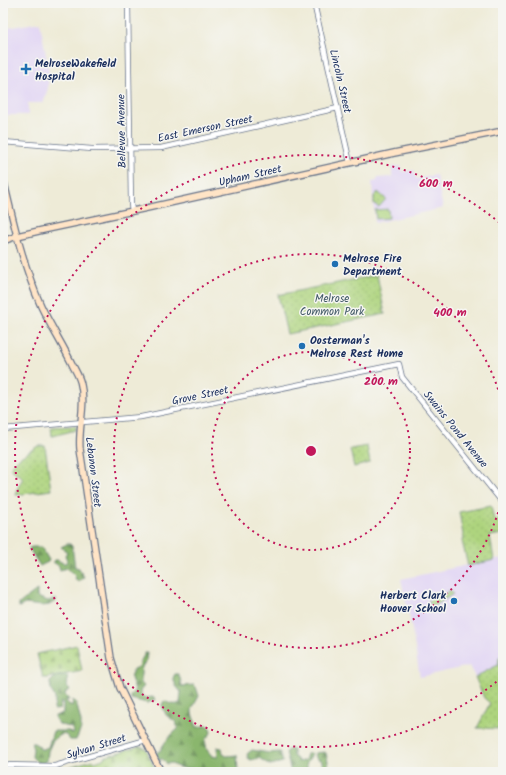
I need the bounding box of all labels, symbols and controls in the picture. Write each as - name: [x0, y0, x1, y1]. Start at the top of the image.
- street label: Lincoln Street: [324, 47, 356, 116]
- place label: MelroseWakefield Hospital: [35, 55, 117, 86]
- marker: MelroseWakefield Hospital: [20, 63, 32, 75]
- street label: Bellevue Avenue: [112, 94, 132, 168]
- street label: East Emerson Street: [156, 110, 255, 148]
- street label: Upham Street: [217, 160, 284, 192]
- text: 600 m: [419, 174, 453, 193]
- place label: Melrose Fire Department: [343, 250, 403, 281]
- marker: Melrose Fire Department: [330, 259, 340, 269]
- park label: Melrose Common Park: [300, 290, 365, 321]
- text: 400 m: [433, 303, 467, 322]
- place label: Oosterman's Melrose Rest Home: [310, 332, 404, 363]
- marker: Oosterman's Melrose Rest Home: [297, 341, 307, 351]
- text: 200 m: [364, 372, 398, 391]
- street label: Grove Street: [170, 381, 231, 411]
- street label: Swains Pond Avenue: [418, 387, 492, 472]
- street label: Lebanon Street: [80, 436, 106, 509]
- centre of rings: [304, 444, 318, 458]
- place label: Herbert Clark Hoover School: [380, 587, 447, 618]
- marker: Herbert Clark Hoover School: [449, 596, 459, 606]
- street label: Sylvan Street: [64, 729, 129, 765]

